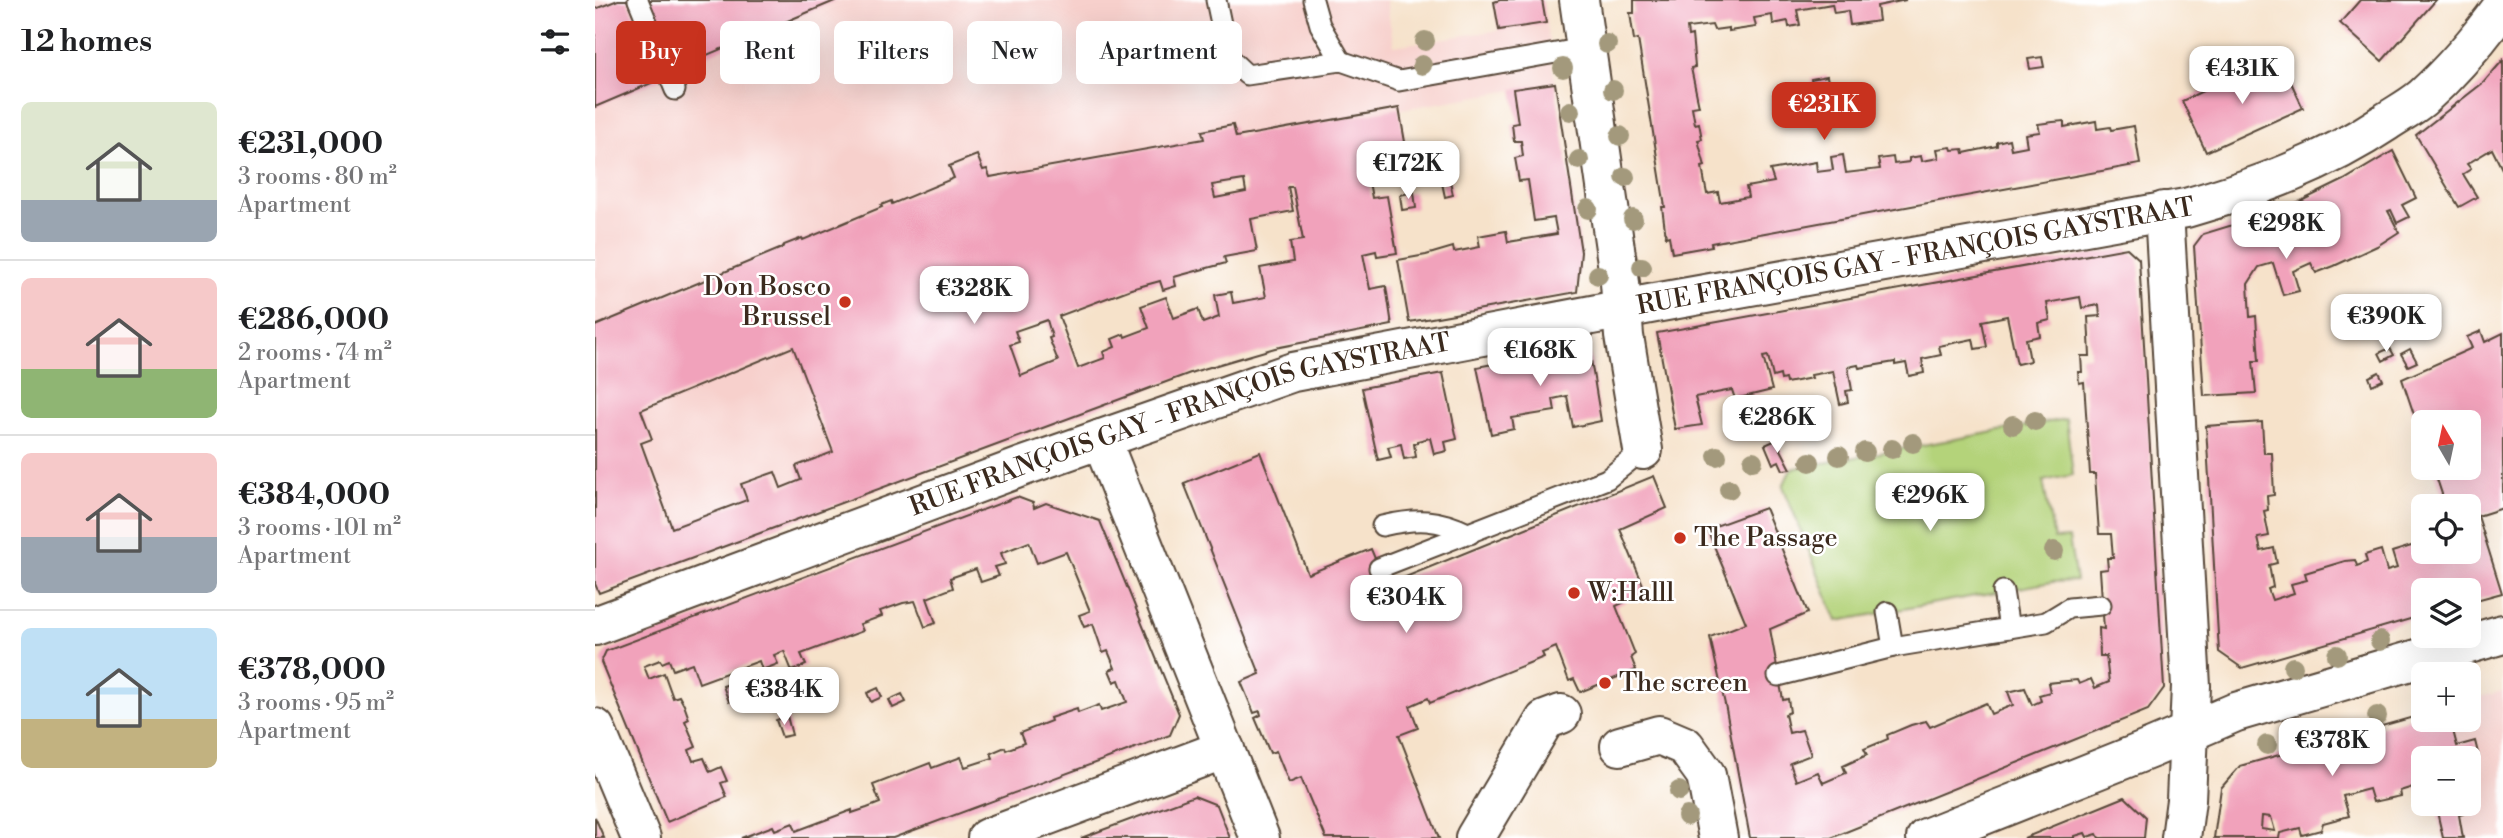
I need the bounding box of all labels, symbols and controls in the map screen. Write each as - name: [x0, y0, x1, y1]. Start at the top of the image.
- chip: Buy: [616, 21, 706, 84]
- chip: Rent: [720, 21, 820, 84]
- chip: Filters: [834, 21, 953, 84]
- chip: New: [967, 21, 1062, 84]
- chip: Apartment: [1076, 21, 1242, 84]
- text: 12 homes: [21, 23, 152, 61]
- icon: filters: [536, 23, 574, 61]
- pin: €431K: [2193, 46, 2291, 106]
- text: €431K: [2205, 55, 2279, 83]
- pin: €231K: [1775, 82, 1873, 142]
- text: €231K: [1788, 91, 1860, 119]
- text: €231,000: [238, 125, 383, 163]
- icon: home: [77, 130, 161, 214]
- pin: €172K: [1359, 142, 1457, 201]
- text: €172K: [1373, 150, 1443, 178]
- text: 3 rooms · 80 m²: [238, 163, 397, 191]
- text: Apartment: [238, 191, 351, 219]
- street label: RUE FRANÇOIS GAY - FRANÇOIS GAYSTRAAT: [1634, 191, 2197, 322]
- pin: €298K: [2237, 202, 2335, 261]
- text: €298K: [2247, 210, 2325, 238]
- pin: €328K: [925, 266, 1023, 326]
- place label: Don Bosco Brussel: [703, 271, 831, 333]
- text: €328K: [936, 275, 1012, 303]
- marker: Don Bosco Brussel: [837, 294, 853, 310]
- pin: €390K: [2337, 294, 2435, 354]
- text: €286,000: [238, 301, 389, 339]
- text: €390K: [2347, 303, 2425, 331]
- icon: home: [77, 306, 161, 390]
- street label: RUE FRANÇOIS GAY - FRANÇOIS GAYSTRAAT: [905, 326, 1453, 523]
- pin: €168K: [1491, 328, 1589, 388]
- text: €168K: [1504, 337, 1576, 365]
- text: 2 rooms · 74 m²: [238, 339, 392, 367]
- text: Apartment: [238, 367, 351, 395]
- pin: €286K: [1728, 396, 1826, 455]
- text: €286K: [1738, 404, 1816, 432]
- north arrow: [2411, 410, 2481, 480]
- map controls: [2411, 410, 2481, 816]
- pin: €296K: [1881, 474, 1979, 533]
- text: €384,000: [238, 476, 390, 514]
- icon: home: [77, 481, 161, 565]
- text: €296K: [1892, 482, 1968, 510]
- button: locate: [2411, 494, 2481, 564]
- text: 3 rooms · 101 m²: [238, 514, 401, 542]
- place label: The Passage: [1694, 522, 1838, 554]
- marker: The Passage: [1672, 530, 1688, 546]
- text: Apartment: [238, 542, 351, 570]
- pin: €304K: [1357, 576, 1455, 635]
- place label: W:Halll: [1587, 577, 1675, 609]
- button: layers: [2411, 578, 2481, 648]
- text: €304K: [1366, 584, 1446, 612]
- marker: W:Halll: [1566, 585, 1582, 601]
- text: €378,000: [238, 651, 386, 689]
- icon: home: [77, 656, 161, 740]
- button: +: [2411, 662, 2481, 732]
- place label: The screen: [1619, 667, 1748, 699]
- pin: €384K: [735, 668, 833, 727]
- marker: The screen: [1597, 675, 1613, 691]
- text: €384K: [745, 676, 823, 704]
- text: 3 rooms · 95 m²: [238, 689, 394, 717]
- text: Apartment: [238, 717, 351, 745]
- pin: €378K: [2283, 718, 2381, 778]
- text: €378K: [2295, 727, 2369, 755]
- button: −: [2411, 746, 2481, 816]

